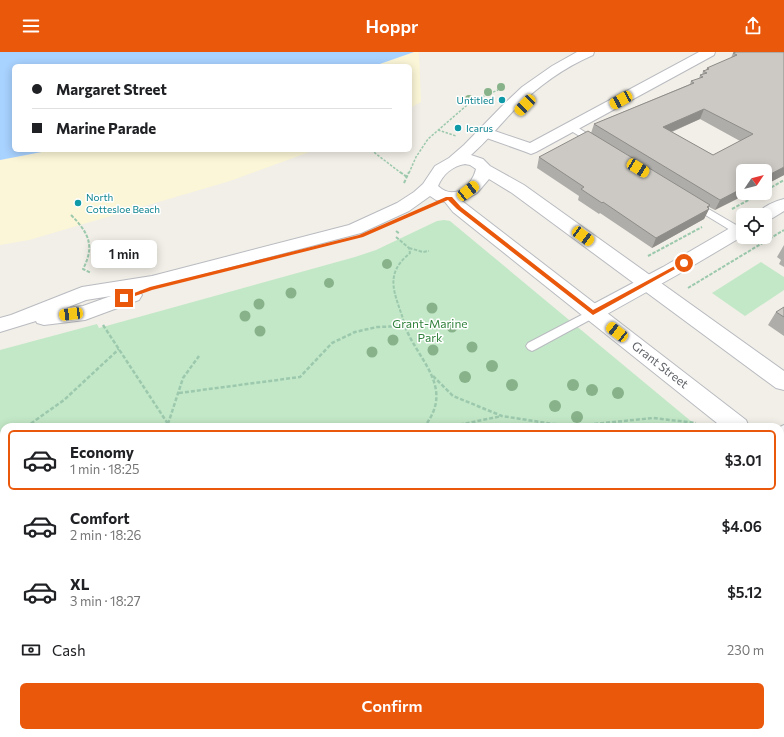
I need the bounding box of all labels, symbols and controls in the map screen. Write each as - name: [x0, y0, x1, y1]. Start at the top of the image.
- icon: menu: [20, 15, 42, 37]
- text: Hoppr: [366, 15, 418, 37]
- icon: share: [742, 15, 764, 37]
- text: Margaret Street: [56, 80, 167, 98]
- car: [608, 89, 634, 111]
- car: [512, 92, 538, 118]
- place label: Untitled: [457, 94, 494, 106]
- marker: Untitled: [497, 95, 507, 105]
- text: Marine Parade: [56, 119, 156, 137]
- place label: Icarus: [466, 122, 494, 134]
- marker: Icarus: [453, 123, 463, 133]
- car: [625, 157, 651, 179]
- north arrow: [736, 164, 772, 200]
- map controls: [736, 164, 772, 244]
- car: [455, 179, 481, 203]
- place label: North Cottesloe Beach: [86, 191, 160, 215]
- marker: North Cottesloe Beach: [73, 198, 83, 208]
- button: locate: [736, 208, 772, 244]
- car: [570, 224, 596, 248]
- callout: 1 min: [91, 240, 157, 268]
- text: 1 min: [109, 246, 139, 262]
- route start: [675, 254, 693, 272]
- route end: [115, 289, 133, 307]
- car: [58, 307, 84, 321]
- park label: Grant-Marine Park: [392, 316, 468, 344]
- car: [604, 320, 630, 344]
- street label: Grant Street: [630, 338, 692, 391]
- icon: car: [22, 442, 58, 478]
- text: Economy: [70, 443, 134, 461]
- text: $3.01: [725, 451, 762, 469]
- text: 1 min · 18:25: [70, 461, 139, 477]
- icon: car: [22, 508, 58, 544]
- text: Comfort: [70, 509, 130, 527]
- text: $4.06: [722, 517, 762, 535]
- text: 2 min · 18:26: [70, 527, 141, 543]
- icon: car: [22, 574, 58, 610]
- text: XL: [70, 575, 89, 593]
- text: $5.12: [727, 583, 762, 601]
- text: 3 min · 18:27: [70, 593, 141, 609]
- icon: cash: [20, 639, 42, 661]
- text: Cash: [52, 641, 86, 659]
- text: 230 m: [727, 642, 764, 658]
- button: Confirm: [20, 683, 764, 729]

